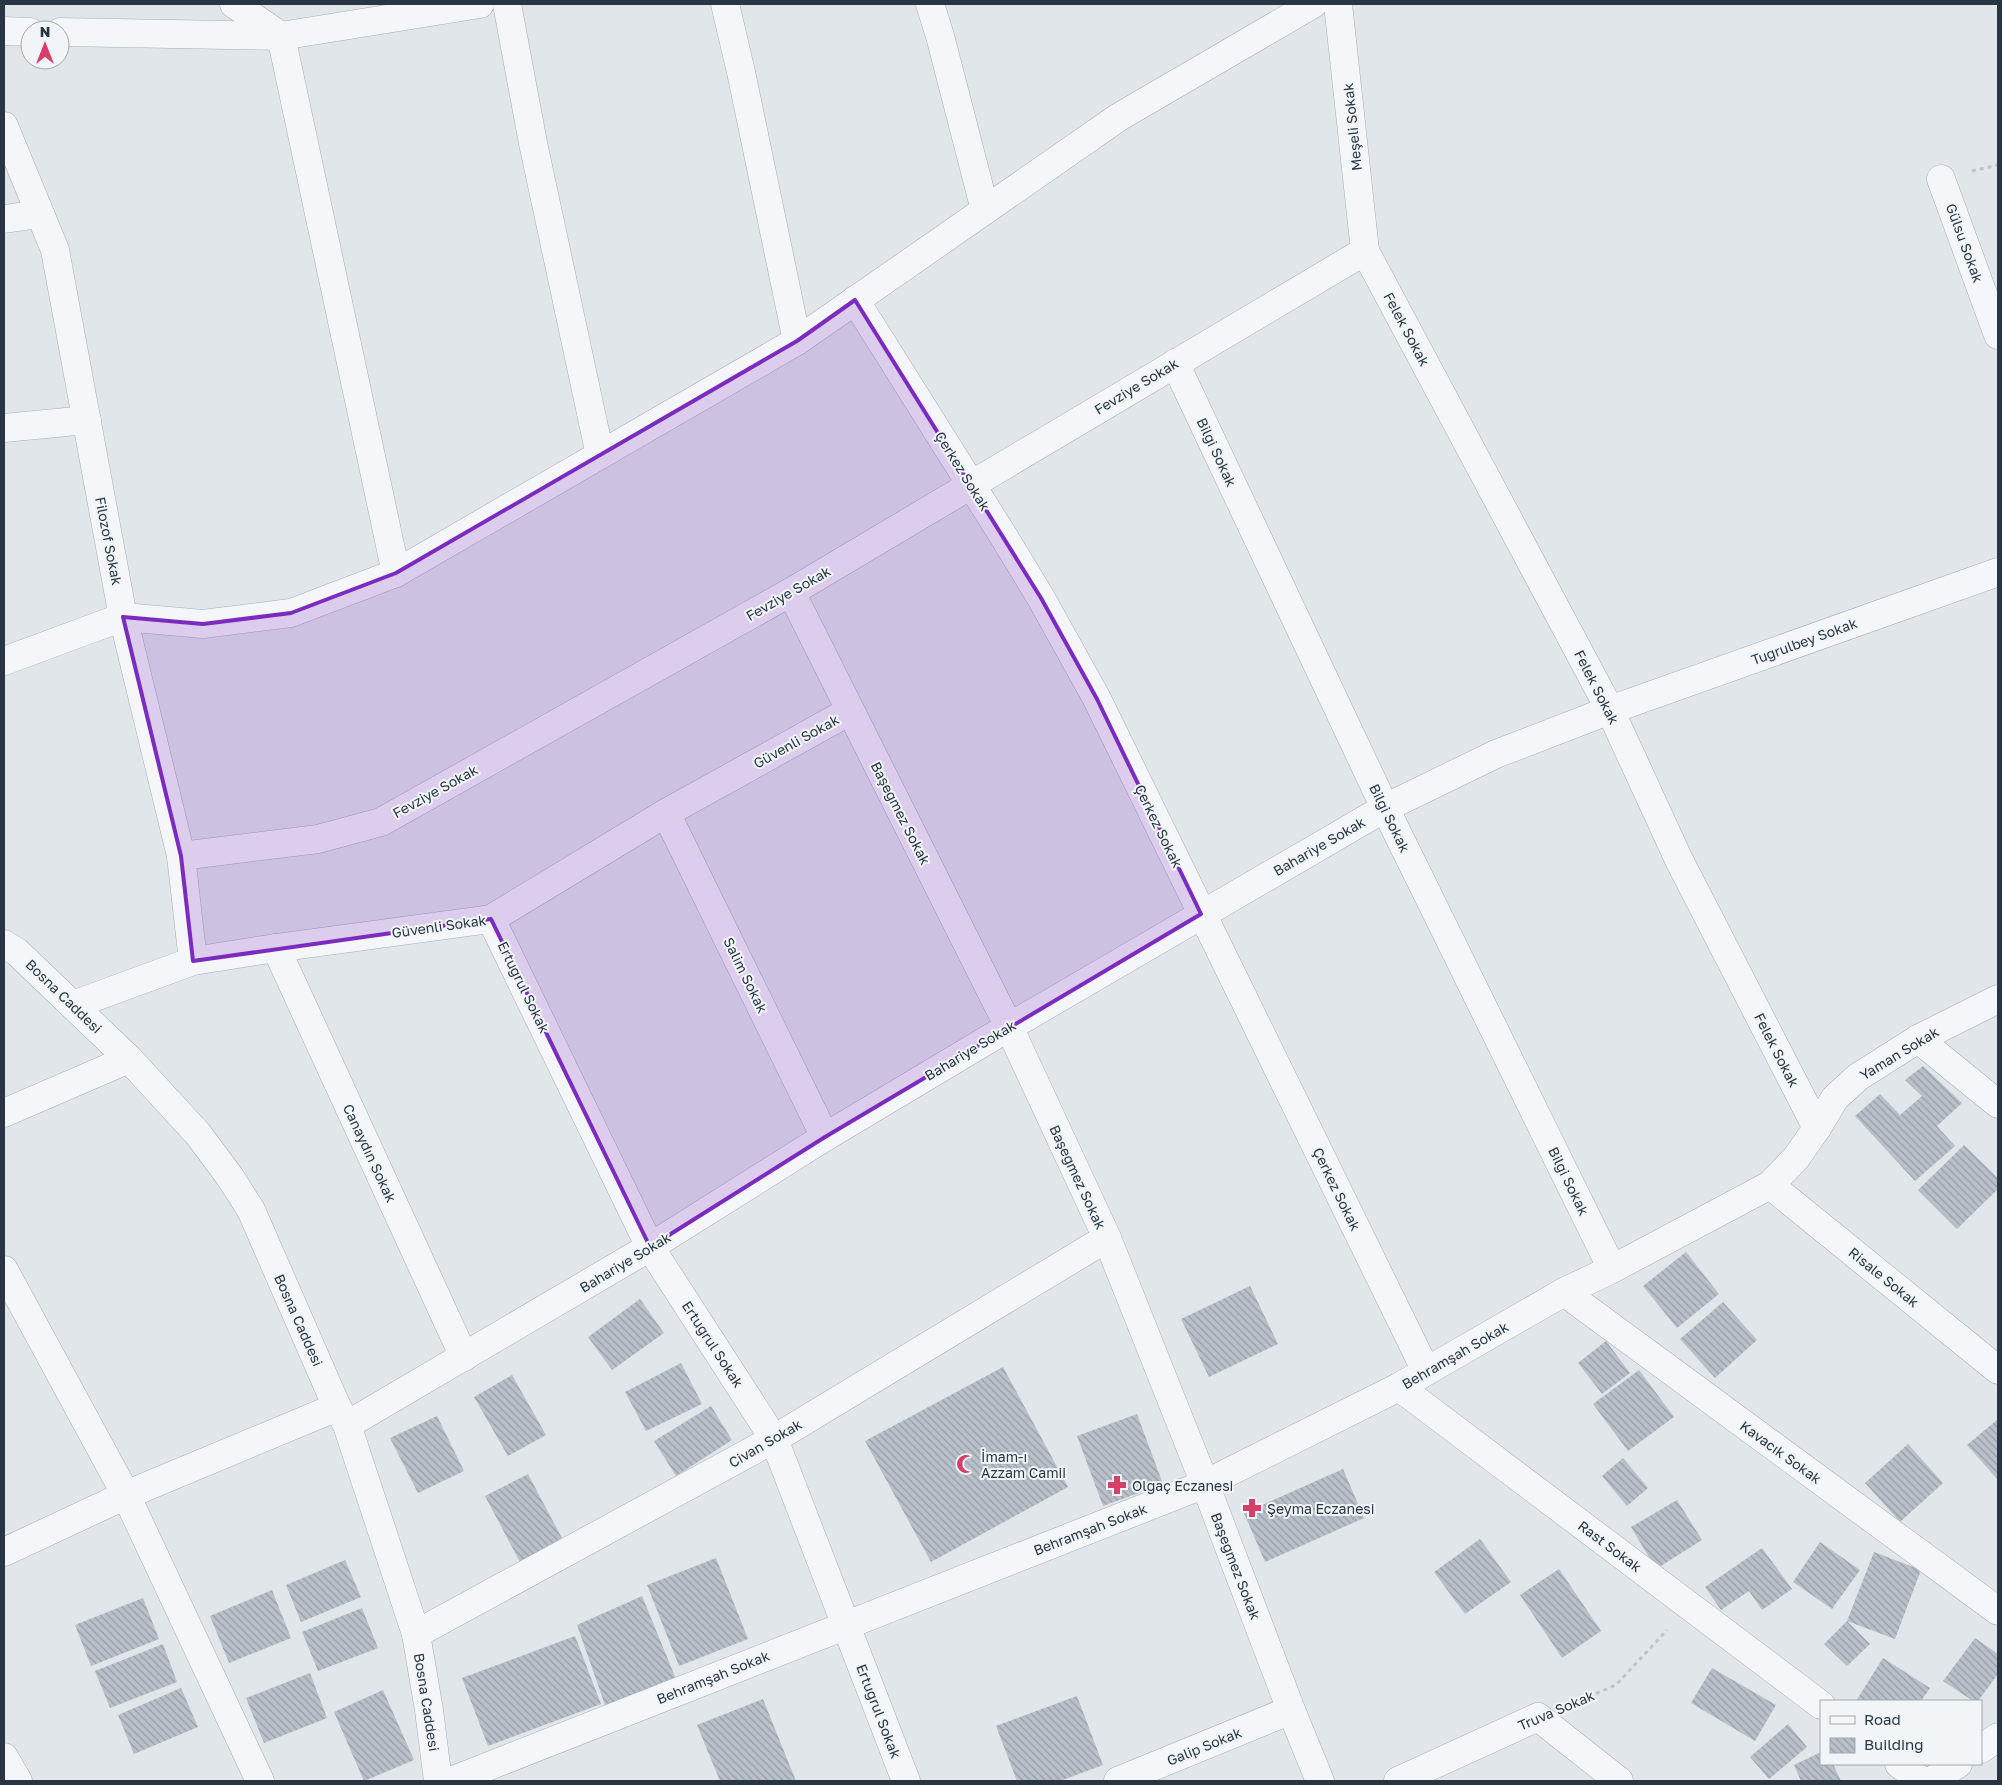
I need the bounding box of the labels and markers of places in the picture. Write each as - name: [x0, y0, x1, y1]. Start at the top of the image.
- place label: İmam-ı Azzam Camii: [981, 1448, 1066, 1481]
- mosque icon: İmam-ı Azzam Camii: [955, 1453, 977, 1475]
- pharmacy icon: Olgaç Eczanesi: [1106, 1474, 1128, 1496]
- place label: Olgaç Eczanesi: [1132, 1477, 1233, 1494]
- pharmacy icon: Şeyma Eczanesi: [1241, 1497, 1263, 1519]
- place label: Şeyma Eczanesi: [1267, 1500, 1374, 1517]

